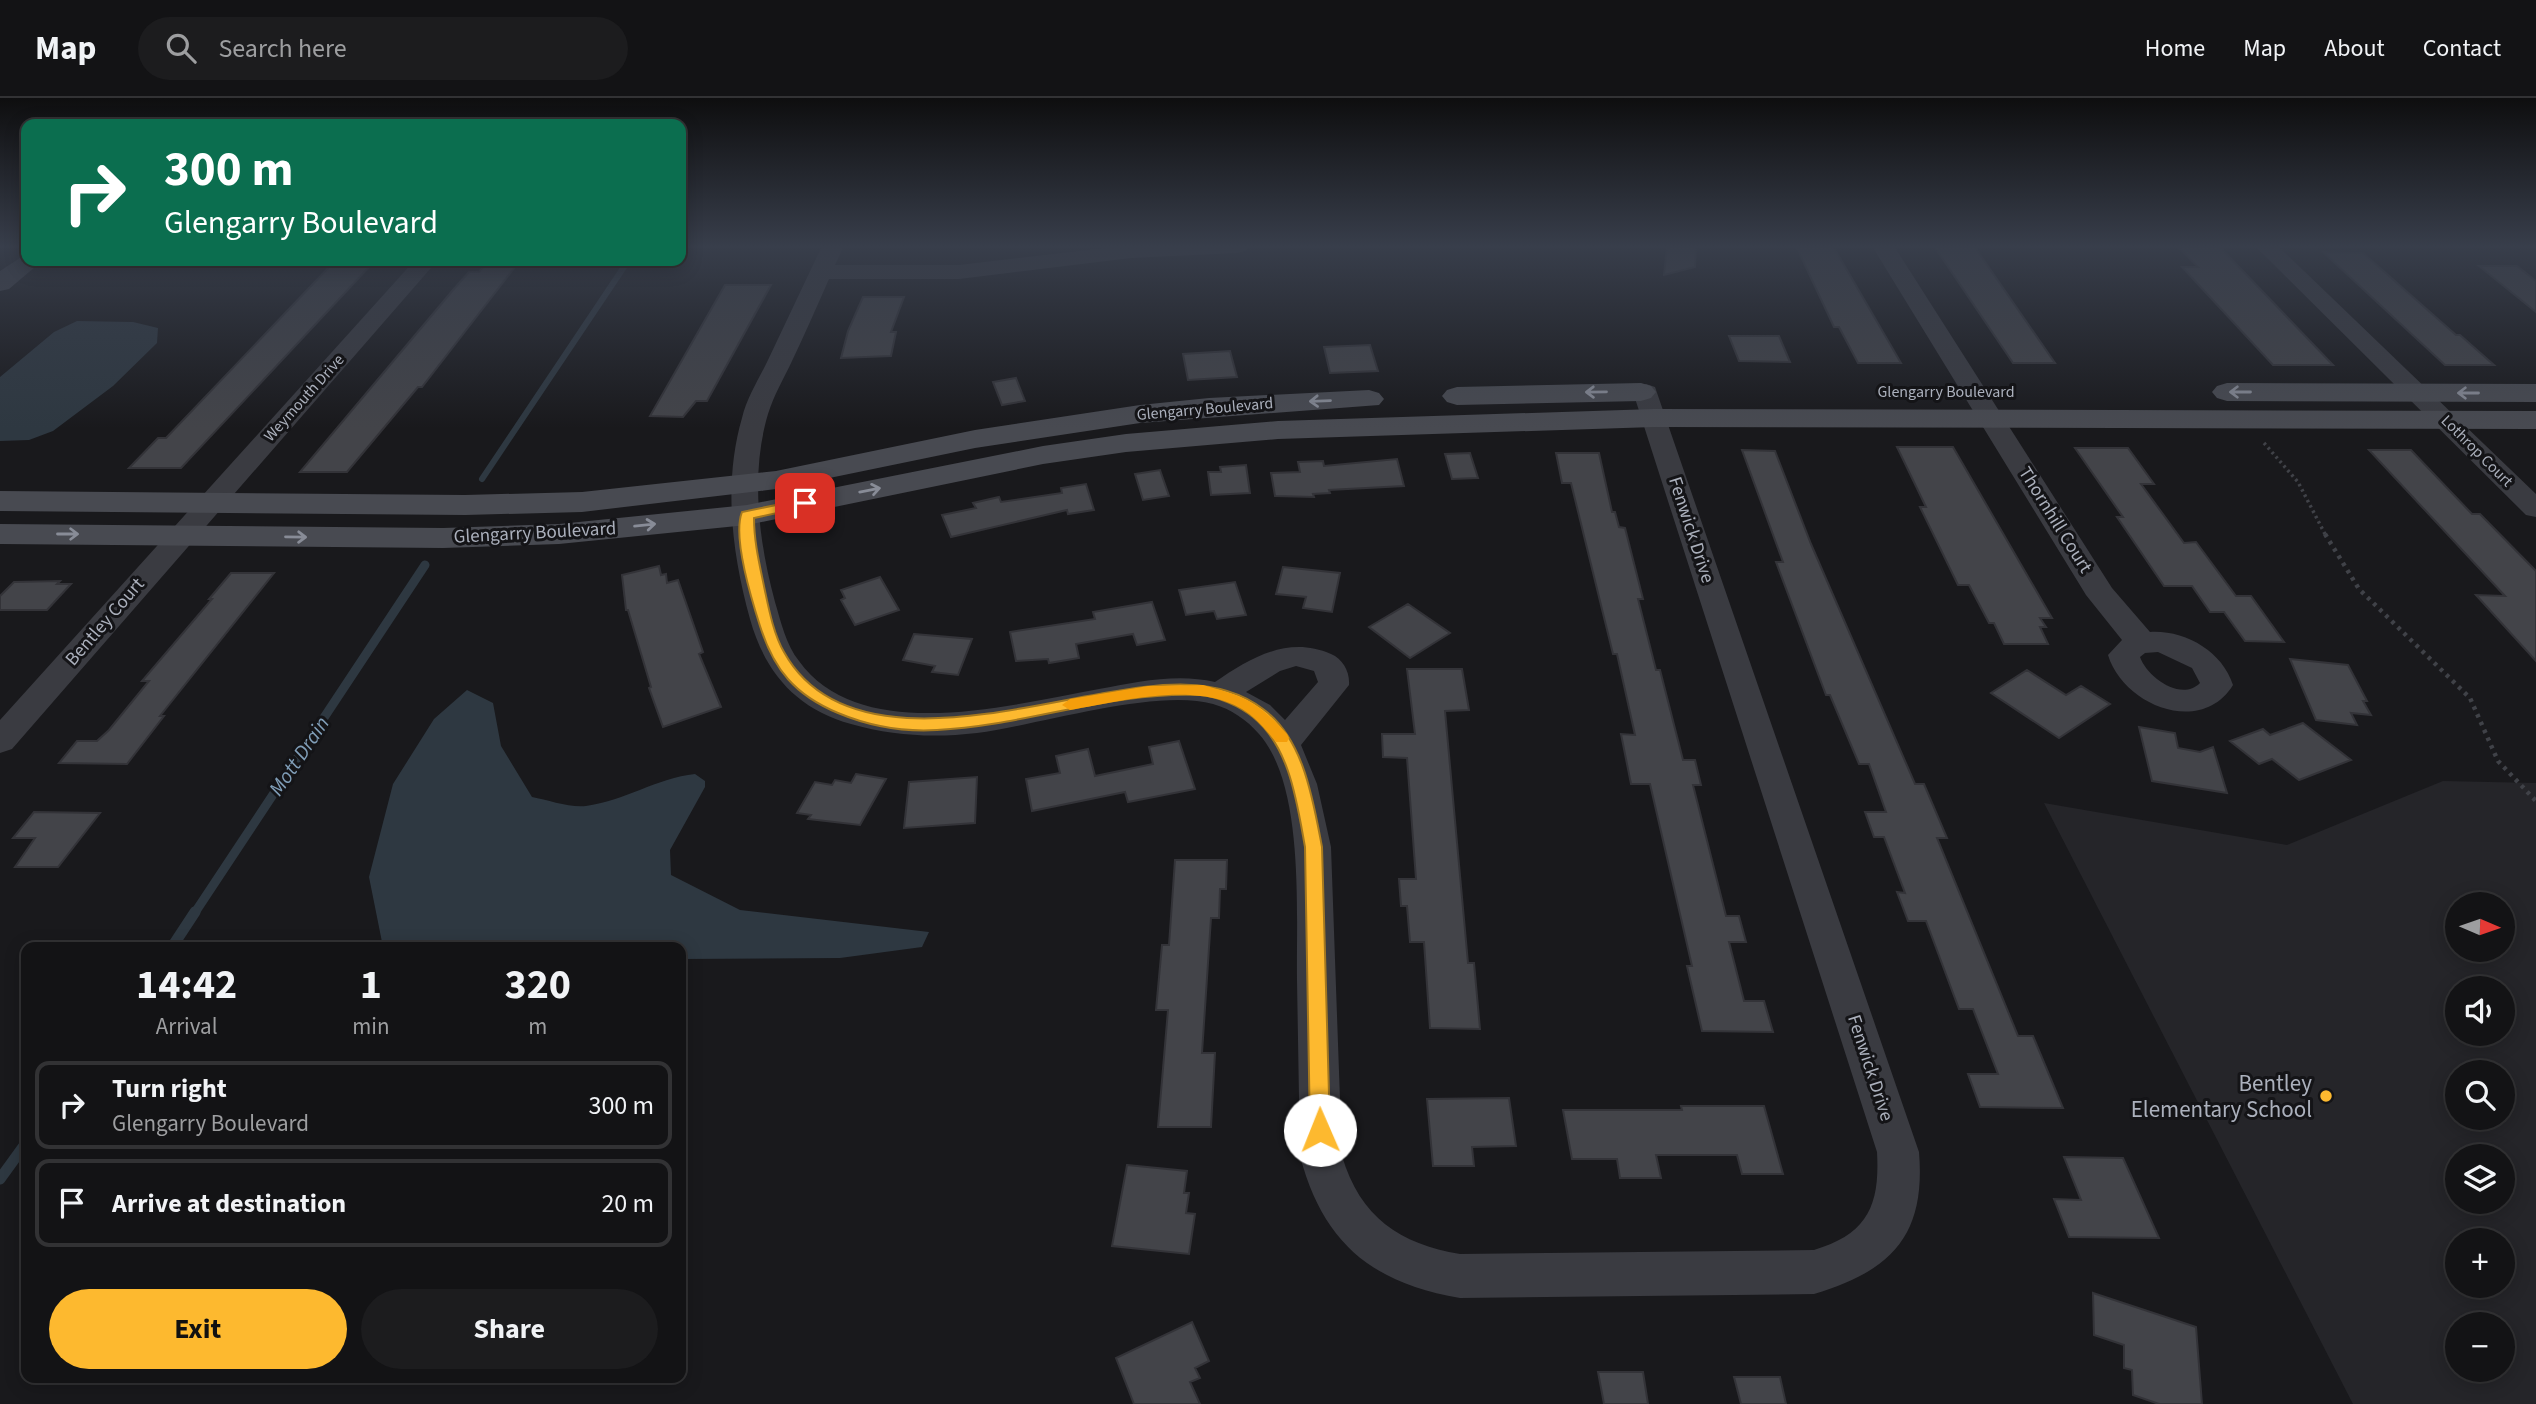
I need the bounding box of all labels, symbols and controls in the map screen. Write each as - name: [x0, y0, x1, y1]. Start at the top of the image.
- search box: [138, 17, 628, 80]
- text: Map: [35, 25, 96, 72]
- icon: search: [162, 29, 200, 67]
- text: Search here: [218, 30, 347, 67]
- text: Home: [2145, 31, 2205, 66]
- text: Map: [2243, 31, 2286, 66]
- text: About: [2324, 31, 2385, 66]
- text: Contact: [2423, 31, 2501, 66]
- text: 300 m: [164, 135, 293, 205]
- icon: right: [49, 147, 140, 238]
- text: Glengarry Boulevard: [164, 200, 438, 246]
- street label: Weymouth Drive: [259, 349, 349, 446]
- street label: Glengarry Boulevard: [1877, 381, 2015, 403]
- one-way arrow: [1585, 385, 1608, 399]
- one-way arrow: [2229, 385, 2252, 399]
- one-way arrow: [2457, 386, 2480, 400]
- street label: Glengarry Boulevard: [1136, 392, 1274, 426]
- one-way arrow: [1309, 394, 1332, 407]
- street label: Lothrop Court: [2436, 410, 2518, 492]
- street label: Thornhill Court: [2012, 462, 2099, 579]
- pin: [775, 473, 835, 533]
- street label: Fenwick Drive: [1661, 473, 1721, 587]
- one-way arrow: [858, 483, 881, 497]
- icon: arrive: [786, 484, 824, 522]
- street label: Glengarry Boulevard: [453, 515, 617, 551]
- one-way arrow: [633, 519, 656, 532]
- one-way arrow: [56, 528, 79, 541]
- one-way arrow: [284, 530, 307, 544]
- street label: Bentley Court: [59, 572, 151, 672]
- water label: Mott Drain: [261, 710, 337, 802]
- north arrow: [2445, 892, 2515, 962]
- map controls: [2445, 892, 2515, 1382]
- text: 14:42: [136, 955, 237, 1015]
- text: 1: [360, 955, 382, 1015]
- text: 320: [504, 955, 571, 1015]
- button: sound: [2445, 976, 2515, 1046]
- text: Arrival: [156, 1010, 218, 1043]
- text: min: [352, 1010, 390, 1043]
- text: m: [528, 1010, 547, 1043]
- street label: Fenwick Drive: [1840, 1011, 1900, 1125]
- button: search: [2445, 1060, 2515, 1130]
- place label: Bentley Elementary School: [2131, 1067, 2312, 1126]
- text: Turn right: [112, 1070, 227, 1107]
- icon: right: [53, 1086, 91, 1124]
- text: 300 m: [588, 1087, 654, 1124]
- marker: Bentley Elementary School: [2318, 1088, 2334, 1104]
- position arrow: [1283, 1093, 1357, 1167]
- text: Glengarry Boulevard: [112, 1107, 309, 1140]
- button: layers: [2445, 1144, 2515, 1214]
- icon: arrive: [53, 1184, 91, 1222]
- text: Arrive at destination: [112, 1185, 346, 1222]
- text: 20 m: [601, 1185, 654, 1222]
- button: +: [2445, 1228, 2515, 1298]
- button: Exit: [49, 1289, 347, 1369]
- button: Share: [361, 1289, 658, 1369]
- button: −: [2445, 1312, 2515, 1382]

